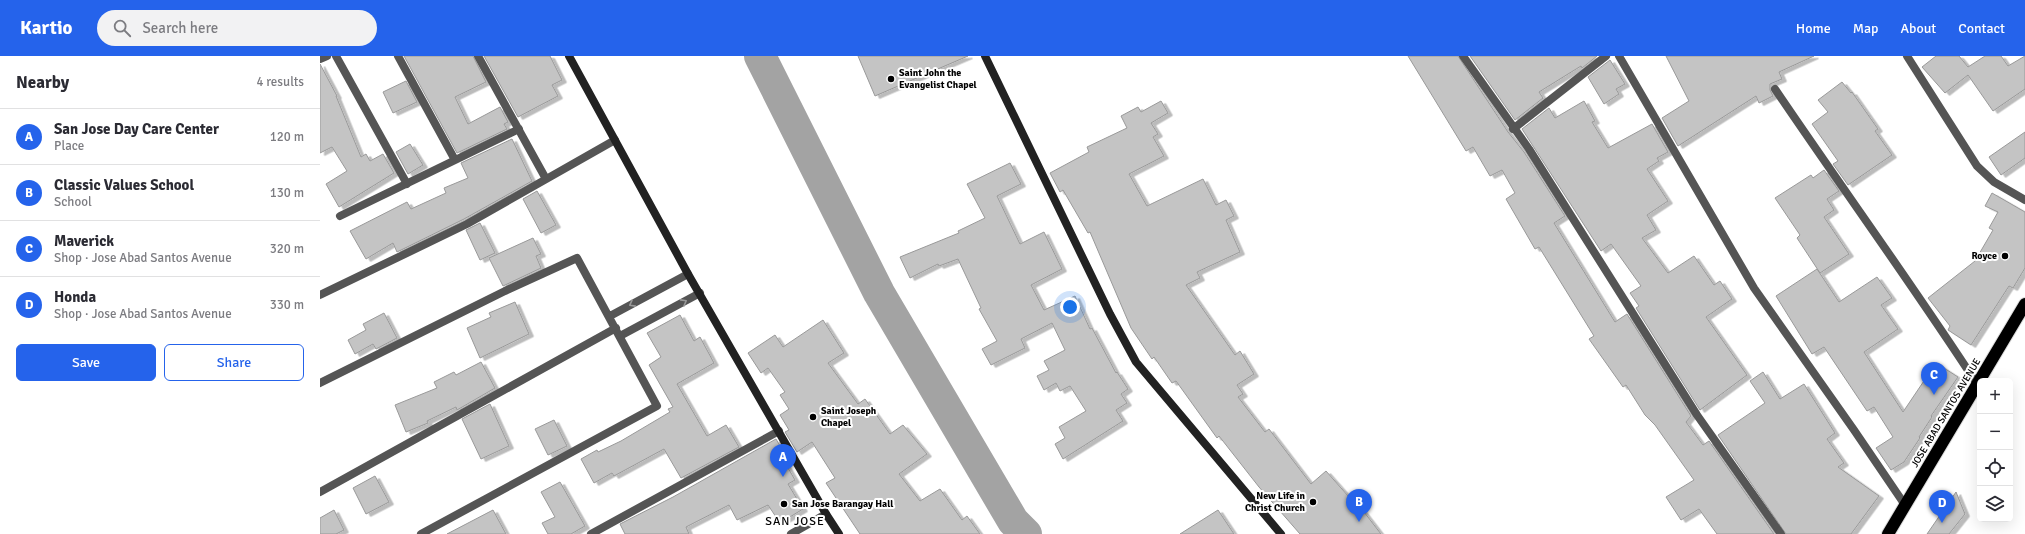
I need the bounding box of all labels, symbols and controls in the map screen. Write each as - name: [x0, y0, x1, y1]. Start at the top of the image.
- search box: [97, 10, 377, 46]
- text: Kartio: [20, 16, 73, 40]
- icon: search: [111, 17, 133, 39]
- text: Search here: [143, 19, 218, 37]
- text: Home: [1796, 20, 1831, 37]
- text: Map: [1853, 20, 1878, 37]
- text: About: [1900, 20, 1936, 37]
- text: Contact: [1958, 20, 2005, 37]
- place label: Saint John the Evangelist Chapel: [899, 67, 977, 91]
- text: Nearby: [16, 72, 69, 93]
- text: 4 results: [256, 74, 304, 90]
- marker: Saint John the Evangelist Chapel: [886, 74, 896, 84]
- text: San Jose Day Care Center: [54, 120, 219, 138]
- text: A: [25, 129, 33, 145]
- text: 120 m: [270, 129, 304, 145]
- text: Place: [54, 138, 84, 154]
- text: Classic Values School: [54, 176, 194, 194]
- text: B: [25, 185, 33, 201]
- text: 130 m: [270, 185, 304, 201]
- text: School: [54, 194, 92, 210]
- text: Maverick: [54, 232, 114, 250]
- text: C: [25, 241, 33, 257]
- text: 320 m: [270, 241, 304, 257]
- text: Shop · Jose Abad Santos Avenue: [54, 250, 232, 266]
- place label: Royce: [1971, 250, 1997, 262]
- marker: Royce: [2000, 251, 2010, 261]
- text: Honda: [54, 288, 96, 306]
- text: D: [25, 297, 33, 313]
- text: 330 m: [270, 297, 304, 313]
- your location: [1060, 297, 1080, 317]
- one-way arrow: [680, 299, 687, 307]
- one-way arrow: [629, 300, 636, 307]
- text: Shop · Jose Abad Santos Avenue: [54, 306, 232, 322]
- button: Save: [16, 344, 156, 381]
- button: Share: [164, 344, 304, 381]
- street label: JOSE ABAD SANTOS AVENUE: [1909, 356, 1983, 470]
- pin: C: [1921, 362, 1947, 395]
- map controls: [1977, 378, 2013, 522]
- button: +: [1977, 378, 2013, 414]
- place label: Saint Joseph Chapel: [821, 405, 877, 429]
- marker: Saint Joseph Chapel: [808, 412, 818, 422]
- button: −: [1977, 414, 2013, 450]
- pin: A: [770, 444, 796, 477]
- button: locate: [1977, 450, 2013, 486]
- button: layers: [1977, 486, 2013, 522]
- pin: B: [1346, 489, 1372, 522]
- place label: New Life in Christ Church: [1245, 490, 1306, 514]
- pin: D: [1929, 490, 1955, 523]
- marker: New Life in Christ Church: [1308, 497, 1318, 507]
- place label: San Jose Barangay Hall: [792, 498, 893, 510]
- marker: San Jose Barangay Hall: [779, 499, 789, 509]
- district label: SAN JOSE: [765, 514, 825, 529]

